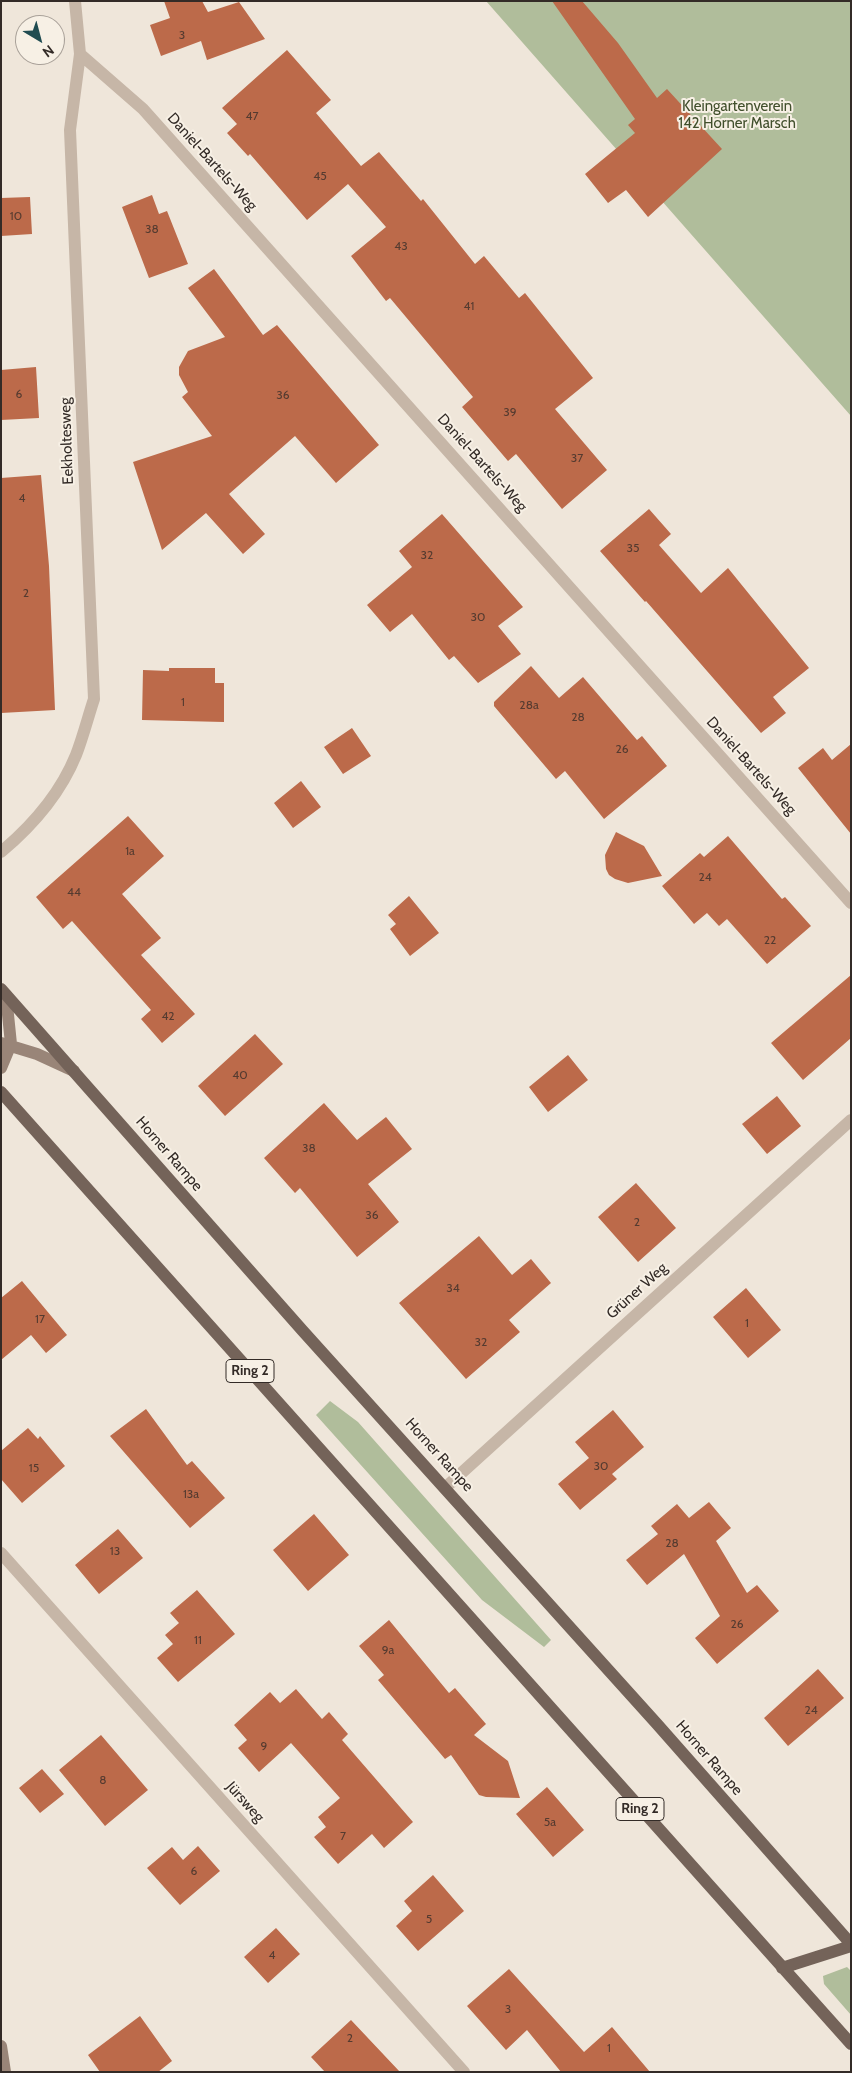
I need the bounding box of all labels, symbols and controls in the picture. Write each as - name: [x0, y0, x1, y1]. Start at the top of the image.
- north arrow: [15, 15, 65, 65]
- house number: 3: [179, 28, 185, 42]
- text: N: [39, 41, 58, 61]
- park label: Kleingartenverein 142 Horner Marsch: [678, 98, 796, 133]
- street label: Daniel-Bartels-Weg: [163, 109, 261, 215]
- house number: 47: [246, 109, 258, 123]
- house number: 45: [313, 169, 327, 183]
- house number: 10: [10, 209, 22, 223]
- house number: 38: [145, 222, 159, 236]
- house number: 43: [394, 239, 408, 253]
- house number: 41: [464, 299, 474, 313]
- house number: 6: [16, 387, 22, 401]
- house number: 36: [276, 388, 290, 402]
- street label: Eekholtesweg: [56, 397, 78, 485]
- house number: 39: [503, 405, 517, 419]
- street label: Daniel-Bartels-Weg: [433, 410, 531, 516]
- house number: 37: [571, 451, 583, 465]
- house number: 4: [19, 491, 25, 505]
- house number: 35: [627, 541, 639, 555]
- house number: 32: [421, 548, 433, 562]
- house number: 2: [23, 586, 29, 600]
- house number: 30: [471, 610, 485, 624]
- house number: 1: [181, 695, 185, 709]
- house number: 28a: [519, 698, 539, 712]
- house number: 28: [571, 710, 585, 724]
- street label: Daniel-Bartels-Weg: [702, 713, 800, 819]
- house number: 26: [615, 742, 629, 756]
- house number: 1a: [125, 844, 135, 858]
- house number: 24: [698, 870, 712, 884]
- house number: 44: [67, 885, 81, 899]
- house number: 22: [764, 933, 776, 947]
- house number: 42: [161, 1009, 175, 1023]
- house number: 40: [232, 1068, 248, 1082]
- street label: Horner Rampe: [132, 1113, 206, 1195]
- house number: 38: [302, 1141, 316, 1155]
- house number: 36: [365, 1208, 379, 1222]
- house number: 2: [634, 1215, 640, 1229]
- street label: Grüner Weg: [603, 1259, 671, 1323]
- house number: 34: [446, 1281, 460, 1295]
- house number: 17: [35, 1312, 45, 1326]
- house number: 1: [745, 1316, 749, 1330]
- house number: 32: [475, 1335, 487, 1349]
- road number: Ring 2: [226, 1360, 274, 1382]
- street label: Horner Rampe: [401, 1414, 477, 1496]
- house number: 30: [594, 1459, 608, 1473]
- house number: 15: [29, 1461, 39, 1475]
- house number: 13a: [183, 1487, 199, 1501]
- house number: 28: [665, 1536, 679, 1550]
- house number: 13: [110, 1544, 120, 1558]
- house number: 26: [730, 1617, 744, 1631]
- house number: 11: [194, 1633, 202, 1647]
- house number: 9a: [382, 1643, 394, 1657]
- house number: 24: [804, 1703, 818, 1717]
- street label: Horner Rampe: [672, 1717, 746, 1799]
- house number: 9: [261, 1739, 267, 1753]
- house number: 8: [99, 1773, 107, 1787]
- street label: Jürsweg: [222, 1778, 268, 1826]
- road number: Ring 2: [616, 1798, 664, 1820]
- house number: 5a: [544, 1815, 556, 1829]
- house number: 7: [340, 1829, 346, 1843]
- house number: 6: [191, 1864, 197, 1878]
- house number: 5: [426, 1912, 432, 1926]
- house number: 4: [269, 1948, 275, 1962]
- house number: 3: [505, 2002, 511, 2016]
- house number: 2: [347, 2031, 353, 2045]
- house number: 1: [607, 2041, 611, 2055]

